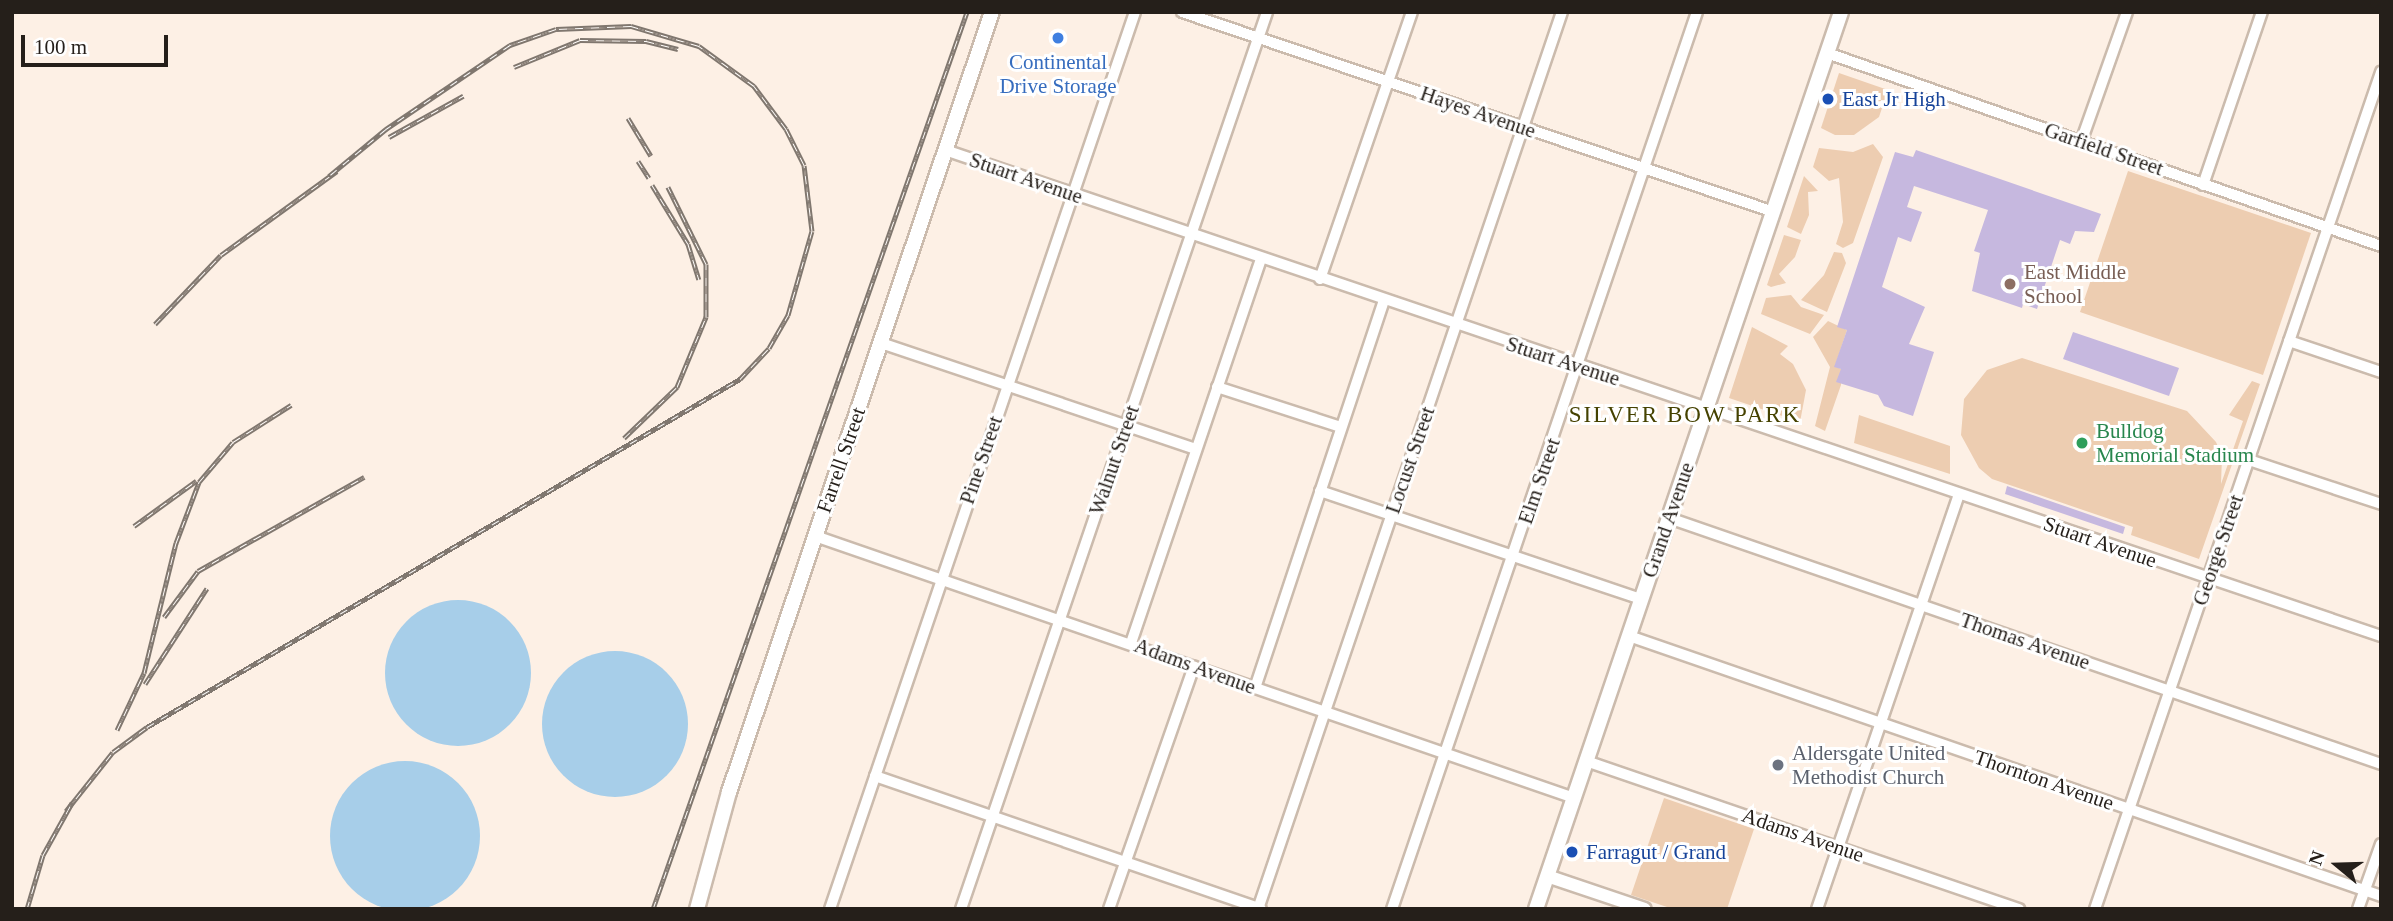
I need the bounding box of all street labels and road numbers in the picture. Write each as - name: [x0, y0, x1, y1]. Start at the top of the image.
- street label: Hayes Avenue: [1416, 80, 1540, 144]
- street label: Garfield Street: [2041, 117, 2167, 181]
- street label: Stuart Avenue: [966, 147, 1086, 209]
- street label: Stuart Avenue: [1502, 331, 1624, 391]
- street label: Walnut Street: [1083, 402, 1145, 518]
- street label: Locust Street: [1380, 403, 1440, 517]
- street label: Farrell Street: [811, 404, 871, 516]
- street label: Pine Street: [954, 413, 1008, 507]
- street label: Elm Street: [1513, 435, 1565, 527]
- street label: Grand Avenue: [1636, 458, 1700, 582]
- street label: George Street: [2187, 491, 2249, 609]
- street label: Stuart Avenue: [2040, 511, 2160, 573]
- street label: Thomas Avenue: [1956, 607, 2094, 675]
- street label: Adams Avenue: [1130, 632, 1260, 700]
- street label: Thornton Avenue: [1970, 744, 2118, 816]
- street label: Adams Avenue: [1738, 802, 1868, 868]

